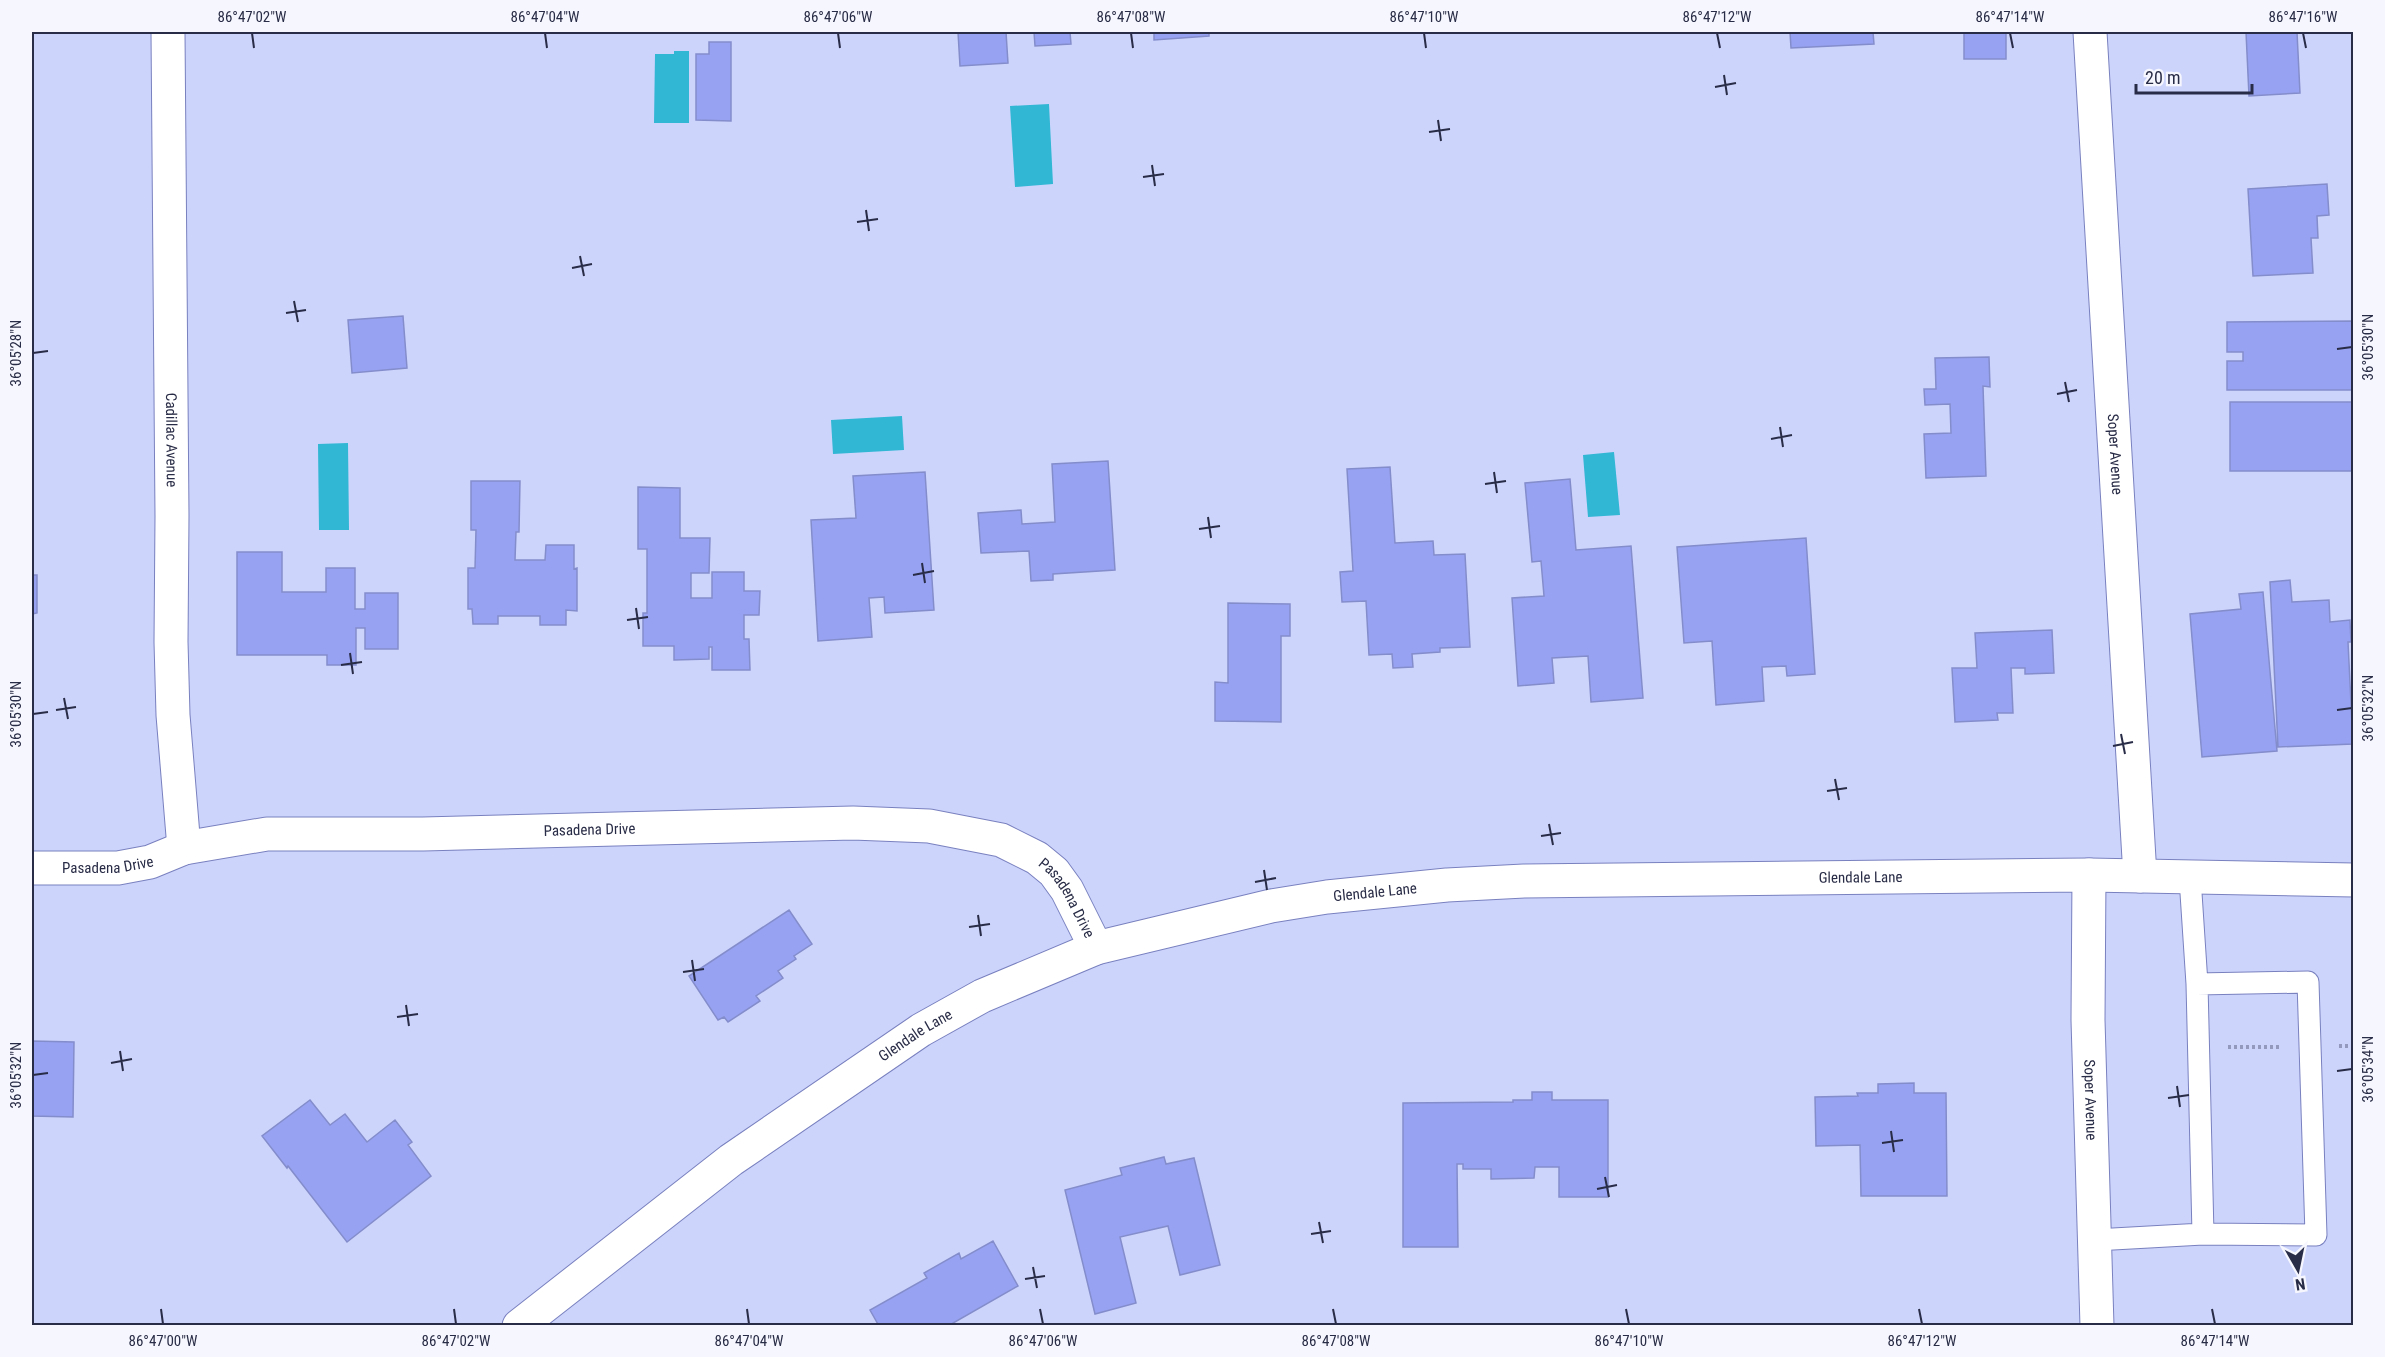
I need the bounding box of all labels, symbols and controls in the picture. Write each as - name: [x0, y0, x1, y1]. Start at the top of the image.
- text: 86°47'02"W: [218, 8, 287, 26]
- text: 86°47'04"W: [511, 8, 580, 26]
- text: 86°47'06"W: [804, 8, 873, 26]
- text: 86°47'08"W: [1097, 8, 1166, 26]
- text: 86°47'10"W: [1390, 8, 1459, 26]
- text: 86°47'12"W: [1683, 8, 1752, 26]
- text: 86°47'14"W: [1976, 8, 2045, 26]
- text: 86°47'16"W: [2269, 8, 2338, 26]
- scale bar: [2136, 57, 2252, 95]
- text: 20 m: [2145, 67, 2180, 88]
- text: 36°05'30"N: [2359, 314, 2377, 380]
- text: 36°05'28"N: [7, 320, 25, 386]
- street label: Cadillac Avenue: [162, 393, 181, 487]
- street label: Soper Avenue: [2104, 413, 2126, 495]
- text: 36°05'32"N: [2359, 675, 2377, 741]
- text: 36°05'30"N: [7, 681, 25, 747]
- street label: Pasadena Drive: [543, 820, 636, 840]
- street label: Pasadena Drive: [62, 853, 155, 877]
- street label: Pasadena Drive: [1035, 854, 1098, 941]
- street label: Glendale Lane: [1819, 868, 1903, 887]
- street label: Glendale Lane: [1332, 879, 1418, 905]
- street label: Glendale Lane: [875, 1005, 955, 1065]
- text: 36°05'34"N: [2359, 1036, 2377, 1102]
- text: 36°05'32"N: [7, 1042, 25, 1108]
- street label: Soper Avenue: [2080, 1059, 2101, 1141]
- north arrow: [2268, 1240, 2328, 1300]
- text: N: [2294, 1274, 2307, 1294]
- text: 86°47'00"W: [129, 1332, 198, 1350]
- text: 86°47'02"W: [422, 1332, 491, 1350]
- text: 86°47'04"W: [715, 1332, 784, 1350]
- text: 86°47'06"W: [1009, 1332, 1078, 1350]
- text: 86°47'08"W: [1302, 1332, 1371, 1350]
- text: 86°47'10"W: [1595, 1332, 1664, 1350]
- text: 86°47'12"W: [1888, 1332, 1957, 1350]
- text: 86°47'14"W: [2181, 1332, 2250, 1350]

